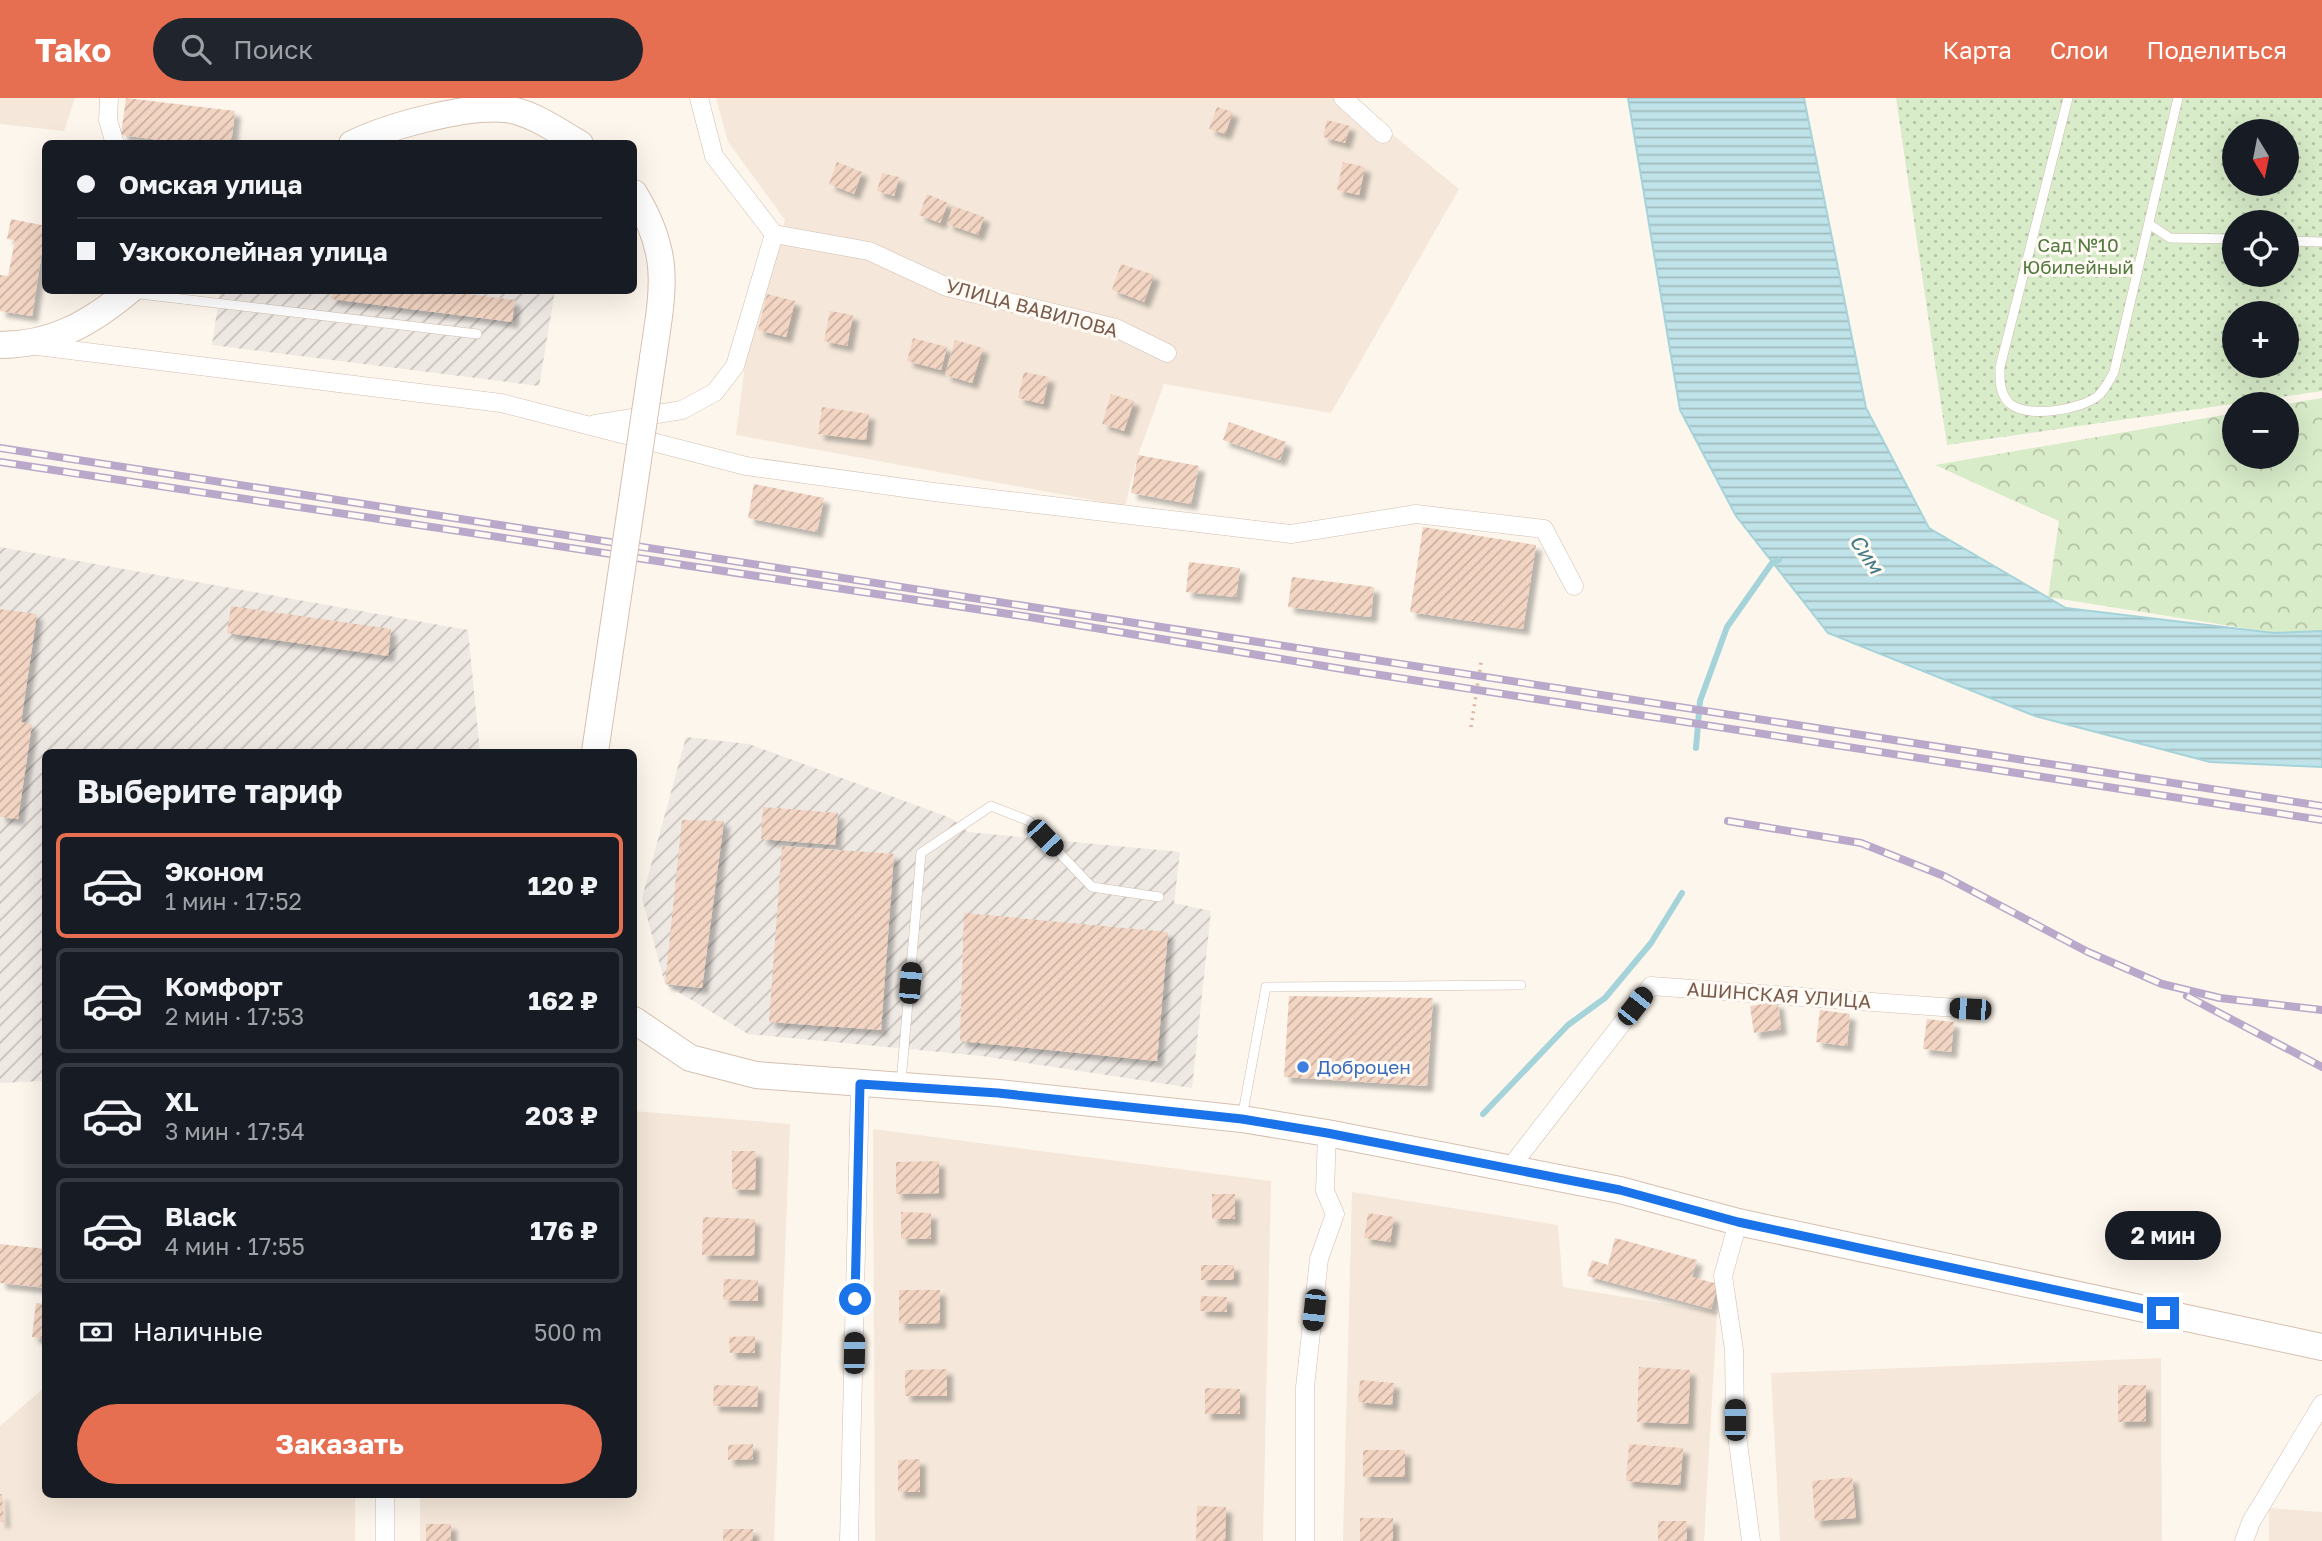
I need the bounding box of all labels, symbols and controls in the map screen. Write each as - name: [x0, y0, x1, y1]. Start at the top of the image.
- search box: [153, 18, 643, 81]
- text: Tako: [35, 30, 111, 69]
- icon: search: [177, 30, 215, 68]
- text: Поиск: [233, 34, 313, 65]
- text: Карта: [1942, 35, 2012, 64]
- text: Слои: [2050, 35, 2109, 64]
- text: Поделиться: [2147, 35, 2287, 64]
- north arrow: [2222, 119, 2300, 196]
- map controls: [2222, 119, 2299, 469]
- text: Омская улица: [119, 169, 302, 200]
- button: locate: [2222, 210, 2299, 287]
- park label: Сад №10 Юбилейный: [2022, 233, 2134, 278]
- text: Узкоколейная улица: [119, 236, 388, 267]
- street label: УЛИЦА ВАВИЛОВА: [944, 273, 1121, 342]
- button: +: [2222, 301, 2299, 378]
- button: −: [2222, 392, 2299, 469]
- water label: Сим: [1844, 529, 1890, 580]
- text: Выберите тариф: [77, 772, 343, 810]
- car: [1023, 816, 1068, 860]
- icon: car: [81, 854, 144, 917]
- text: Эконом: [165, 856, 264, 887]
- text: 120 ₽: [528, 870, 598, 901]
- text: 1 мин · 17:52: [165, 887, 302, 915]
- car: [898, 961, 923, 1005]
- icon: car: [81, 969, 144, 1032]
- text: Комфорт: [165, 971, 283, 1002]
- street label: АШИНСКАЯ УЛИЦА: [1686, 977, 1872, 1012]
- car: [1614, 983, 1657, 1029]
- text: 162 ₽: [528, 985, 598, 1016]
- car: [1949, 997, 1992, 1021]
- text: 2 мин · 17:53: [165, 1002, 304, 1030]
- place label: Доброцен: [1317, 1055, 1411, 1078]
- marker: Доброцен: [1295, 1059, 1311, 1075]
- icon: car: [81, 1084, 144, 1147]
- text: XL: [165, 1086, 199, 1117]
- text: 203 ₽: [525, 1100, 598, 1131]
- text: 3 мин · 17:54: [165, 1117, 305, 1145]
- icon: car: [81, 1199, 144, 1262]
- text: Black: [165, 1201, 237, 1232]
- callout: 2 мин: [2105, 1212, 2221, 1260]
- text: 176 ₽: [530, 1215, 598, 1246]
- text: 2 мин: [2131, 1221, 2195, 1249]
- text: 4 мин · 17:55: [165, 1232, 305, 1260]
- route start: [839, 1283, 871, 1315]
- car: [1302, 1288, 1327, 1332]
- route end: [2147, 1297, 2179, 1329]
- icon: cash: [77, 1313, 115, 1351]
- text: Наличные: [133, 1316, 263, 1347]
- text: 500 m: [534, 1318, 602, 1346]
- car: [844, 1332, 865, 1374]
- car: [1725, 1399, 1746, 1441]
- button: Заказать: [77, 1404, 602, 1484]

